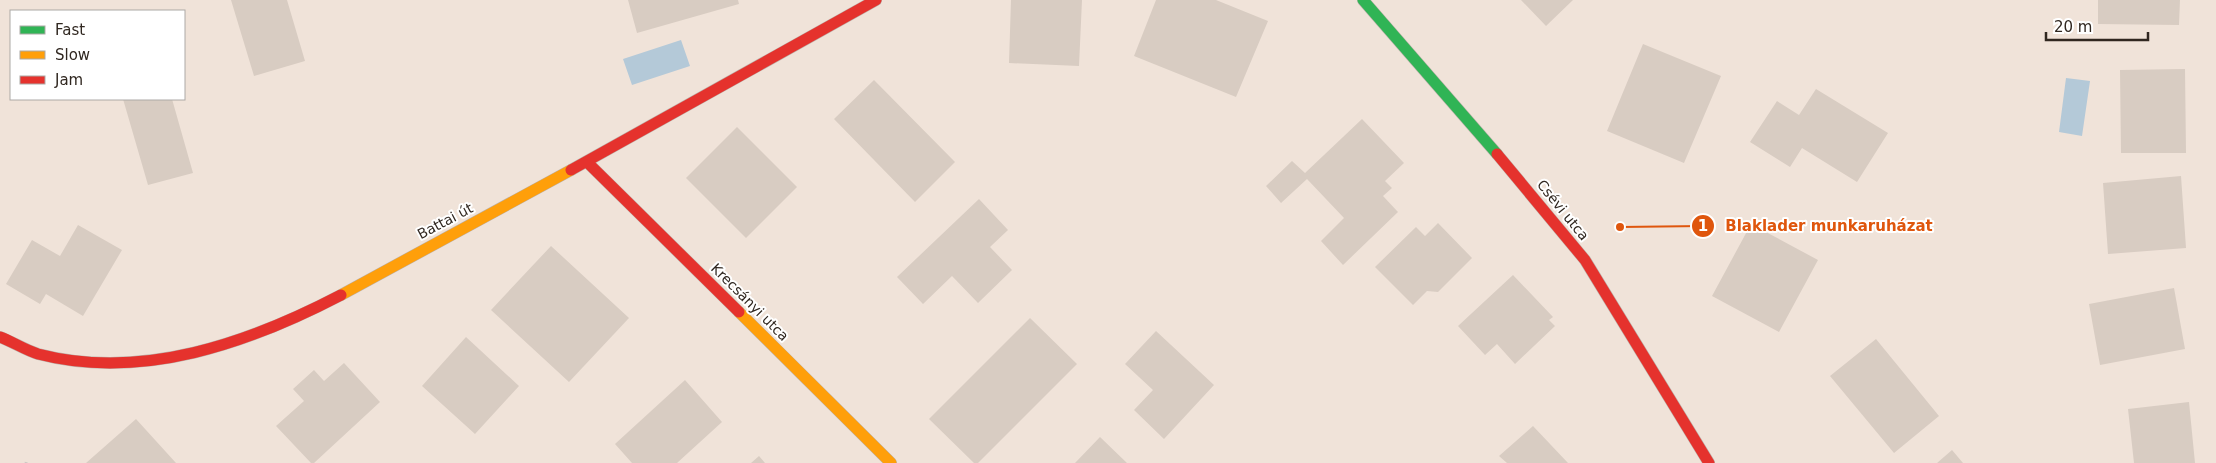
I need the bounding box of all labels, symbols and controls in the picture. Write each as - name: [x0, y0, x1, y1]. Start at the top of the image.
- legend: [10, 10, 185, 100]
- scale bar: [2046, 10, 2148, 42]
- text: 20 m: [2054, 18, 2092, 36]
- text: Fast: [55, 21, 85, 39]
- text: Slow: [55, 46, 90, 64]
- text: Jam: [54, 71, 83, 89]
- street label: Csévi utca: [1534, 177, 1592, 243]
- street label: Battai út: [415, 200, 476, 242]
- callout: Blaklader munkaruházat: [1691, 211, 1943, 241]
- text: 1: [1698, 217, 1708, 235]
- text: Blaklader munkaruházat: [1725, 217, 1933, 235]
- street label: Krecsányi utca: [708, 260, 792, 344]

